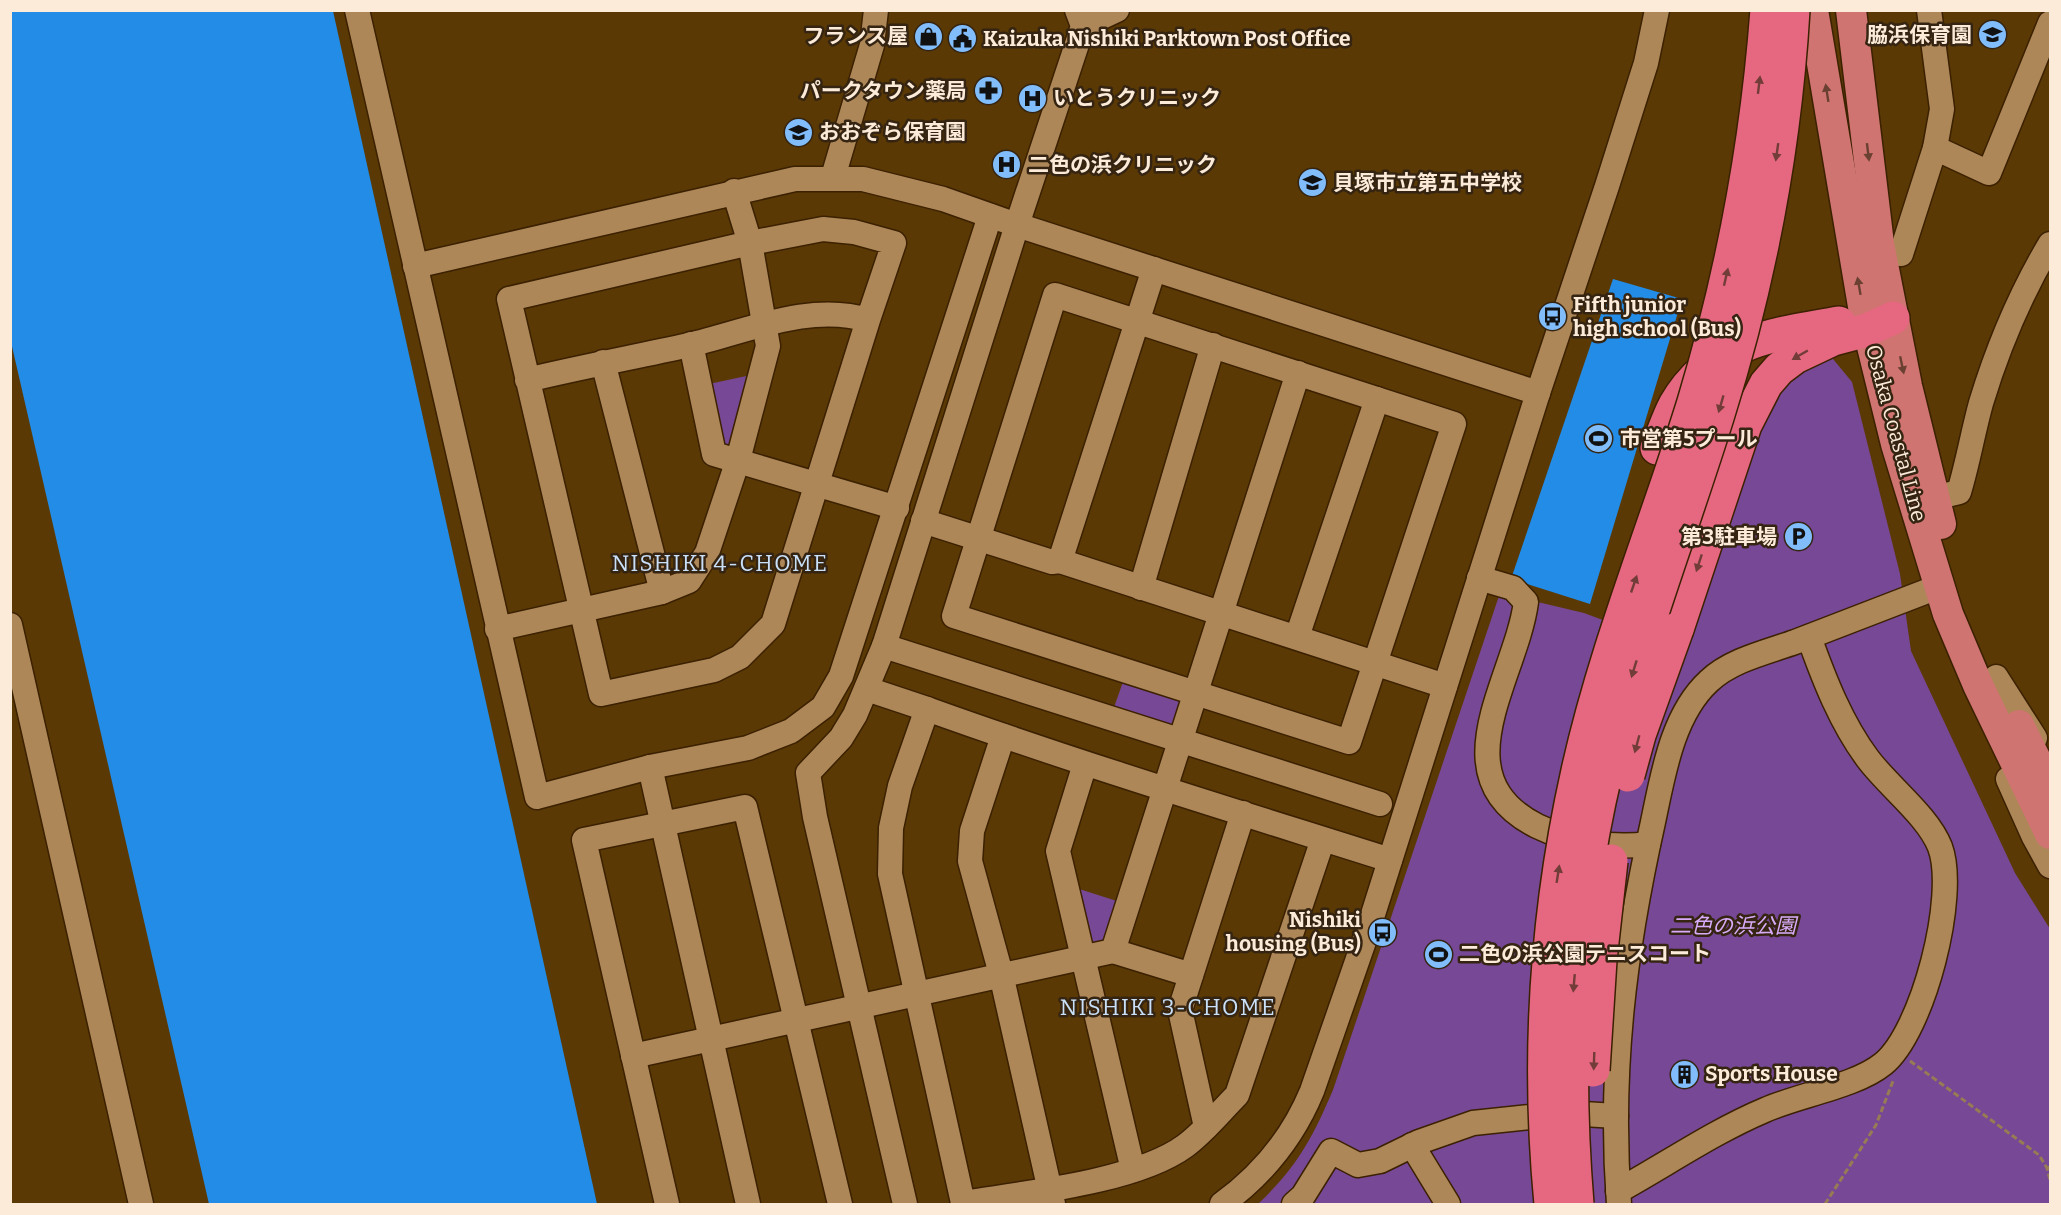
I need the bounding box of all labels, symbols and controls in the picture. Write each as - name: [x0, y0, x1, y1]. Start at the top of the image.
- school or university icon: 脇浜保育園: [1977, 19, 2009, 51]
- shop icon: フランス屋: [913, 20, 945, 52]
- place label: 脇浜保育園: [1867, 22, 1972, 48]
- place label: フランス屋: [803, 23, 908, 49]
- public building icon: Kaizuka Nishiki Parktown Post Office: [946, 23, 978, 55]
- place label: Kaizuka Nishiki Parktown Post Office: [983, 26, 1351, 52]
- pharmacy icon: パークタウン薬局: [972, 75, 1004, 107]
- one-way arrow: [1754, 75, 1764, 94]
- place label: パークタウン薬局: [800, 78, 967, 104]
- hospital icon: いとうクリニック: [1016, 82, 1048, 114]
- one-way arrow: [1822, 84, 1831, 103]
- place label: いとうクリニック: [1053, 85, 1221, 111]
- school or university icon: おおぞら保育園: [782, 116, 814, 148]
- place label: おおぞら保育園: [819, 119, 966, 145]
- one-way arrow: [1773, 143, 1782, 162]
- one-way arrow: [1863, 143, 1873, 162]
- hospital icon: 二色の浜クリニック: [991, 149, 1023, 181]
- place label: 二色の浜クリニック: [1028, 152, 1217, 178]
- school or university icon: 貝塚市立第五中学校: [1296, 167, 1328, 199]
- place label: 貝塚市立第五中学校: [1333, 170, 1522, 196]
- one-way arrow: [1722, 268, 1732, 286]
- one-way arrow: [1855, 276, 1864, 295]
- place label: Fifth junior high school (Bus): [1573, 292, 1741, 342]
- bus stop icon: Fifth junior high school (Bus): [1536, 301, 1568, 333]
- street label: Osaka Coastal Line: [1860, 342, 1932, 524]
- one-way arrow: [1791, 350, 1808, 360]
- one-way arrow: [1898, 356, 1908, 374]
- one-way arrow: [1716, 395, 1725, 413]
- sports icon: 市営第5プール: [1583, 423, 1615, 455]
- place label: 市営第5プール: [1620, 426, 1758, 452]
- parking icon: 第3駐車場: [1782, 521, 1814, 553]
- place label: 第3駐車場: [1681, 524, 1777, 550]
- district label: NISHIKI 4-CHOME: [612, 550, 828, 577]
- one-way arrow: [1694, 554, 1703, 572]
- one-way arrow: [1629, 575, 1639, 593]
- one-way arrow: [1629, 660, 1638, 678]
- one-way arrow: [1631, 735, 1641, 753]
- one-way arrow: [1554, 864, 1563, 883]
- place label: Nishiki housing (Bus): [1226, 907, 1361, 957]
- park label: 二色の浜公園: [1670, 913, 1799, 939]
- bus stop icon: Nishiki housing (Bus): [1366, 916, 1398, 948]
- sports icon: 二色の浜公園テニスコート: [1422, 938, 1454, 970]
- place label: 二色の浜公園テニスコート: [1459, 941, 1711, 967]
- one-way arrow: [1569, 974, 1578, 993]
- district label: NISHIKI 3-CHOME: [1060, 994, 1276, 1021]
- one-way arrow: [1589, 1052, 1598, 1071]
- building icon: Sports House: [1668, 1058, 1700, 1090]
- place label: Sports House: [1705, 1061, 1838, 1087]

